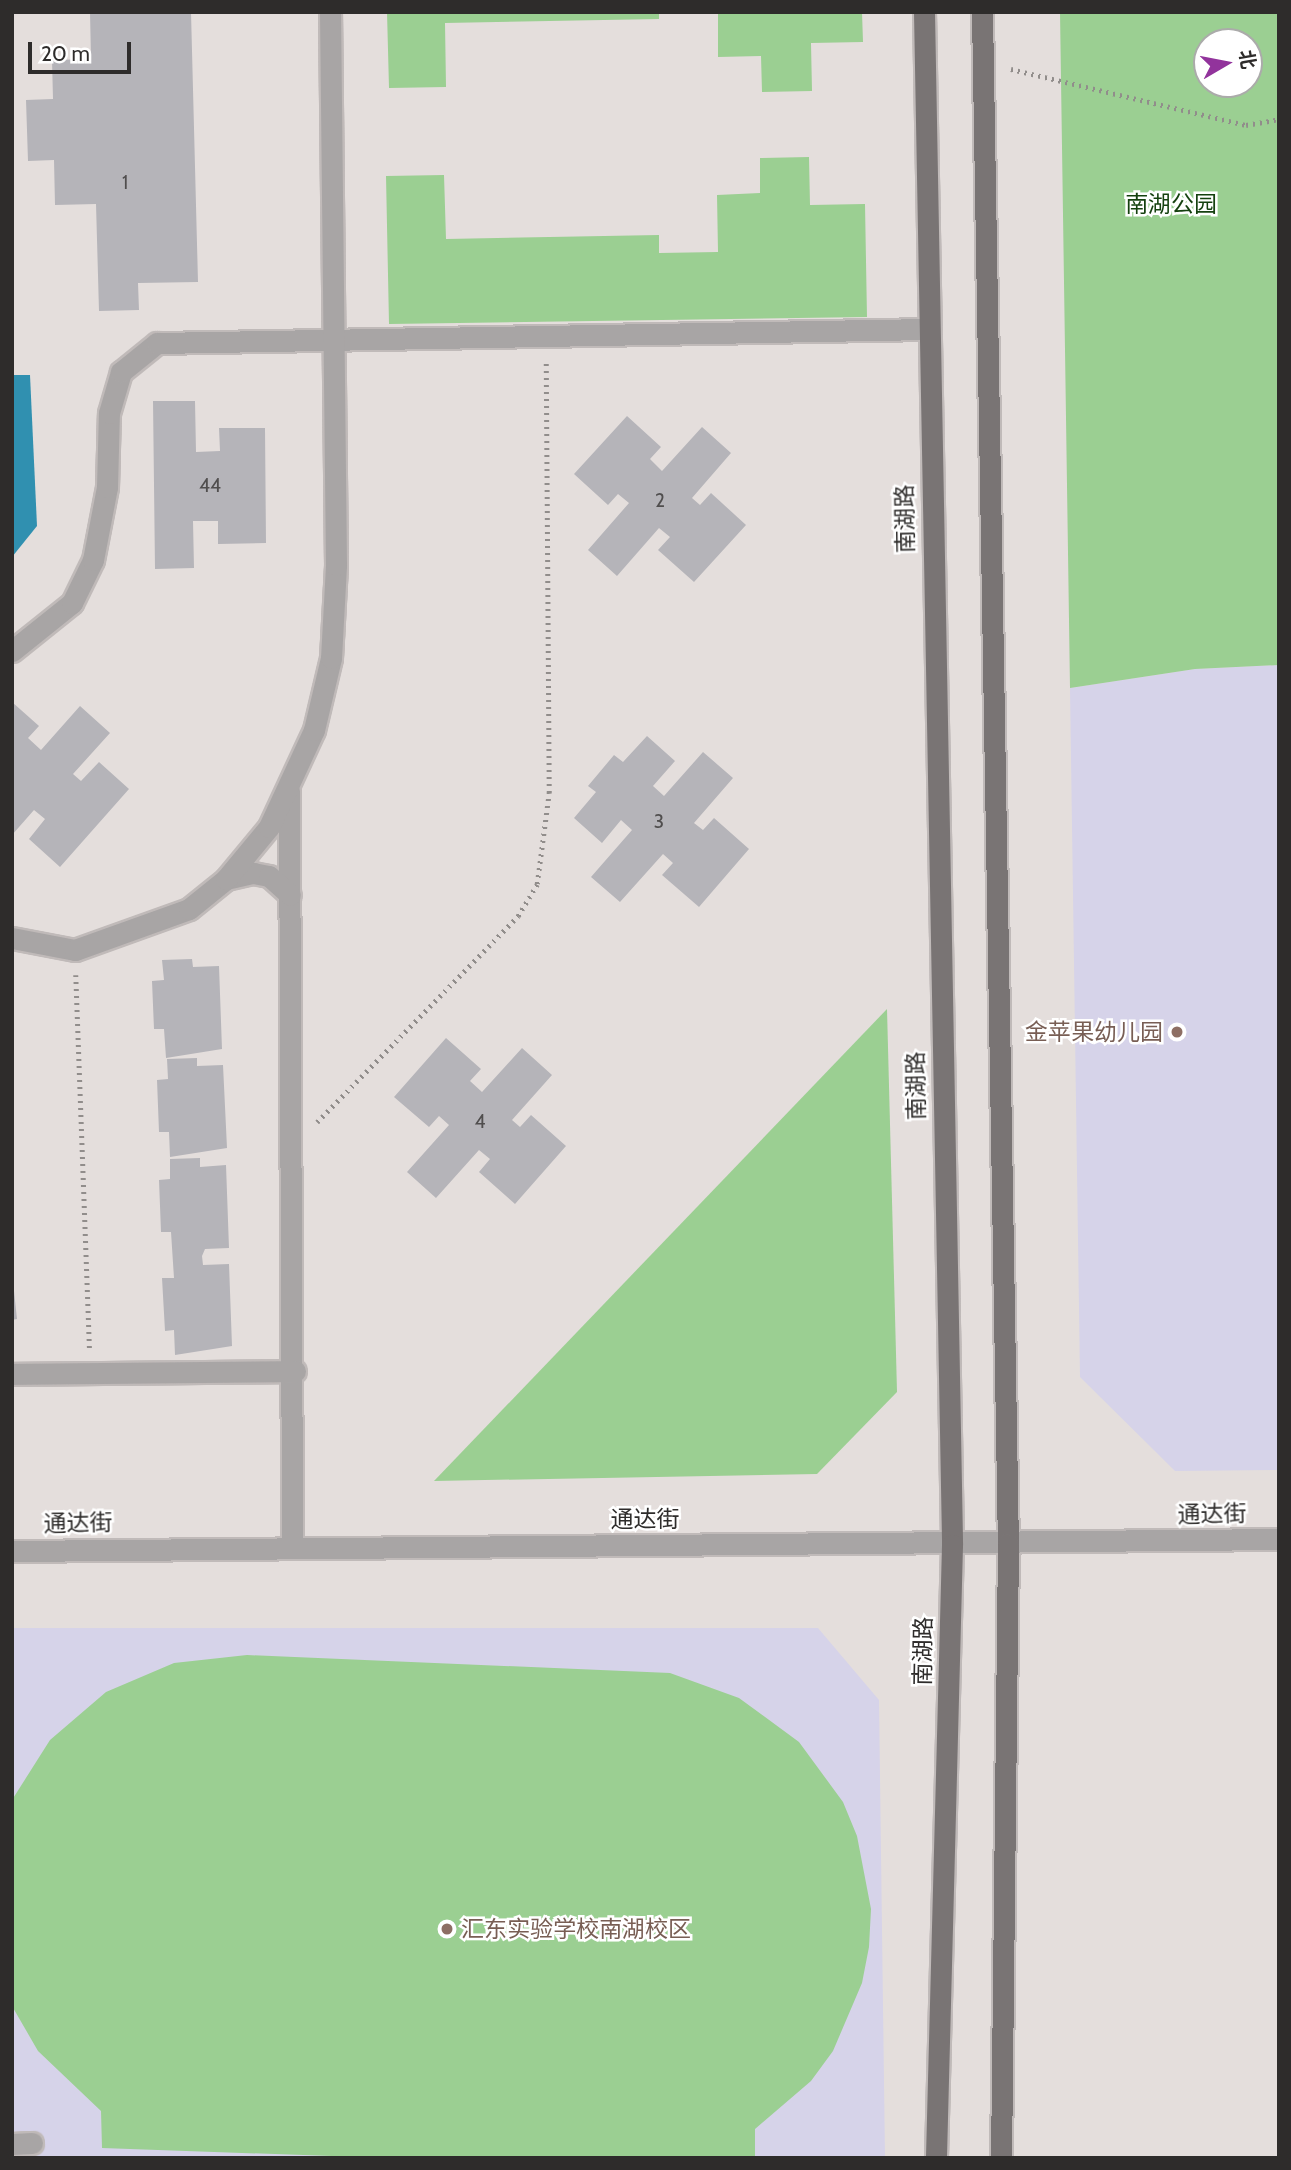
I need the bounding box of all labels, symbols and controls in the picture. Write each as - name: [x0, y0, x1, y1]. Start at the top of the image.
- scale bar: [32, 28, 135, 72]
- north arrow: [1193, 28, 1263, 98]
- text: 20 m: [41, 41, 90, 66]
- text: 北: [1234, 48, 1260, 71]
- house number: 1: [122, 172, 128, 194]
- park label: 南湖公园: [1125, 190, 1217, 218]
- house number: 44: [199, 475, 221, 497]
- street label: 南湖路: [891, 484, 919, 554]
- house number: 2: [655, 490, 665, 512]
- house number: 3: [654, 811, 664, 833]
- place label: 金苹果幼儿园: [1025, 1018, 1163, 1046]
- marker: 金苹果幼儿园: [1169, 1024, 1185, 1040]
- street label: 南湖路: [902, 1051, 930, 1121]
- house number: 4: [475, 1111, 485, 1133]
- street label: 通达街: [1177, 1500, 1247, 1528]
- street label: 通达街: [611, 1505, 679, 1533]
- street label: 通达街: [43, 1509, 113, 1537]
- street label: 南湖路: [909, 1616, 937, 1686]
- place label: 汇东实验学校南湖校区: [461, 1915, 691, 1943]
- marker: 汇东实验学校南湖校区: [439, 1921, 455, 1937]

